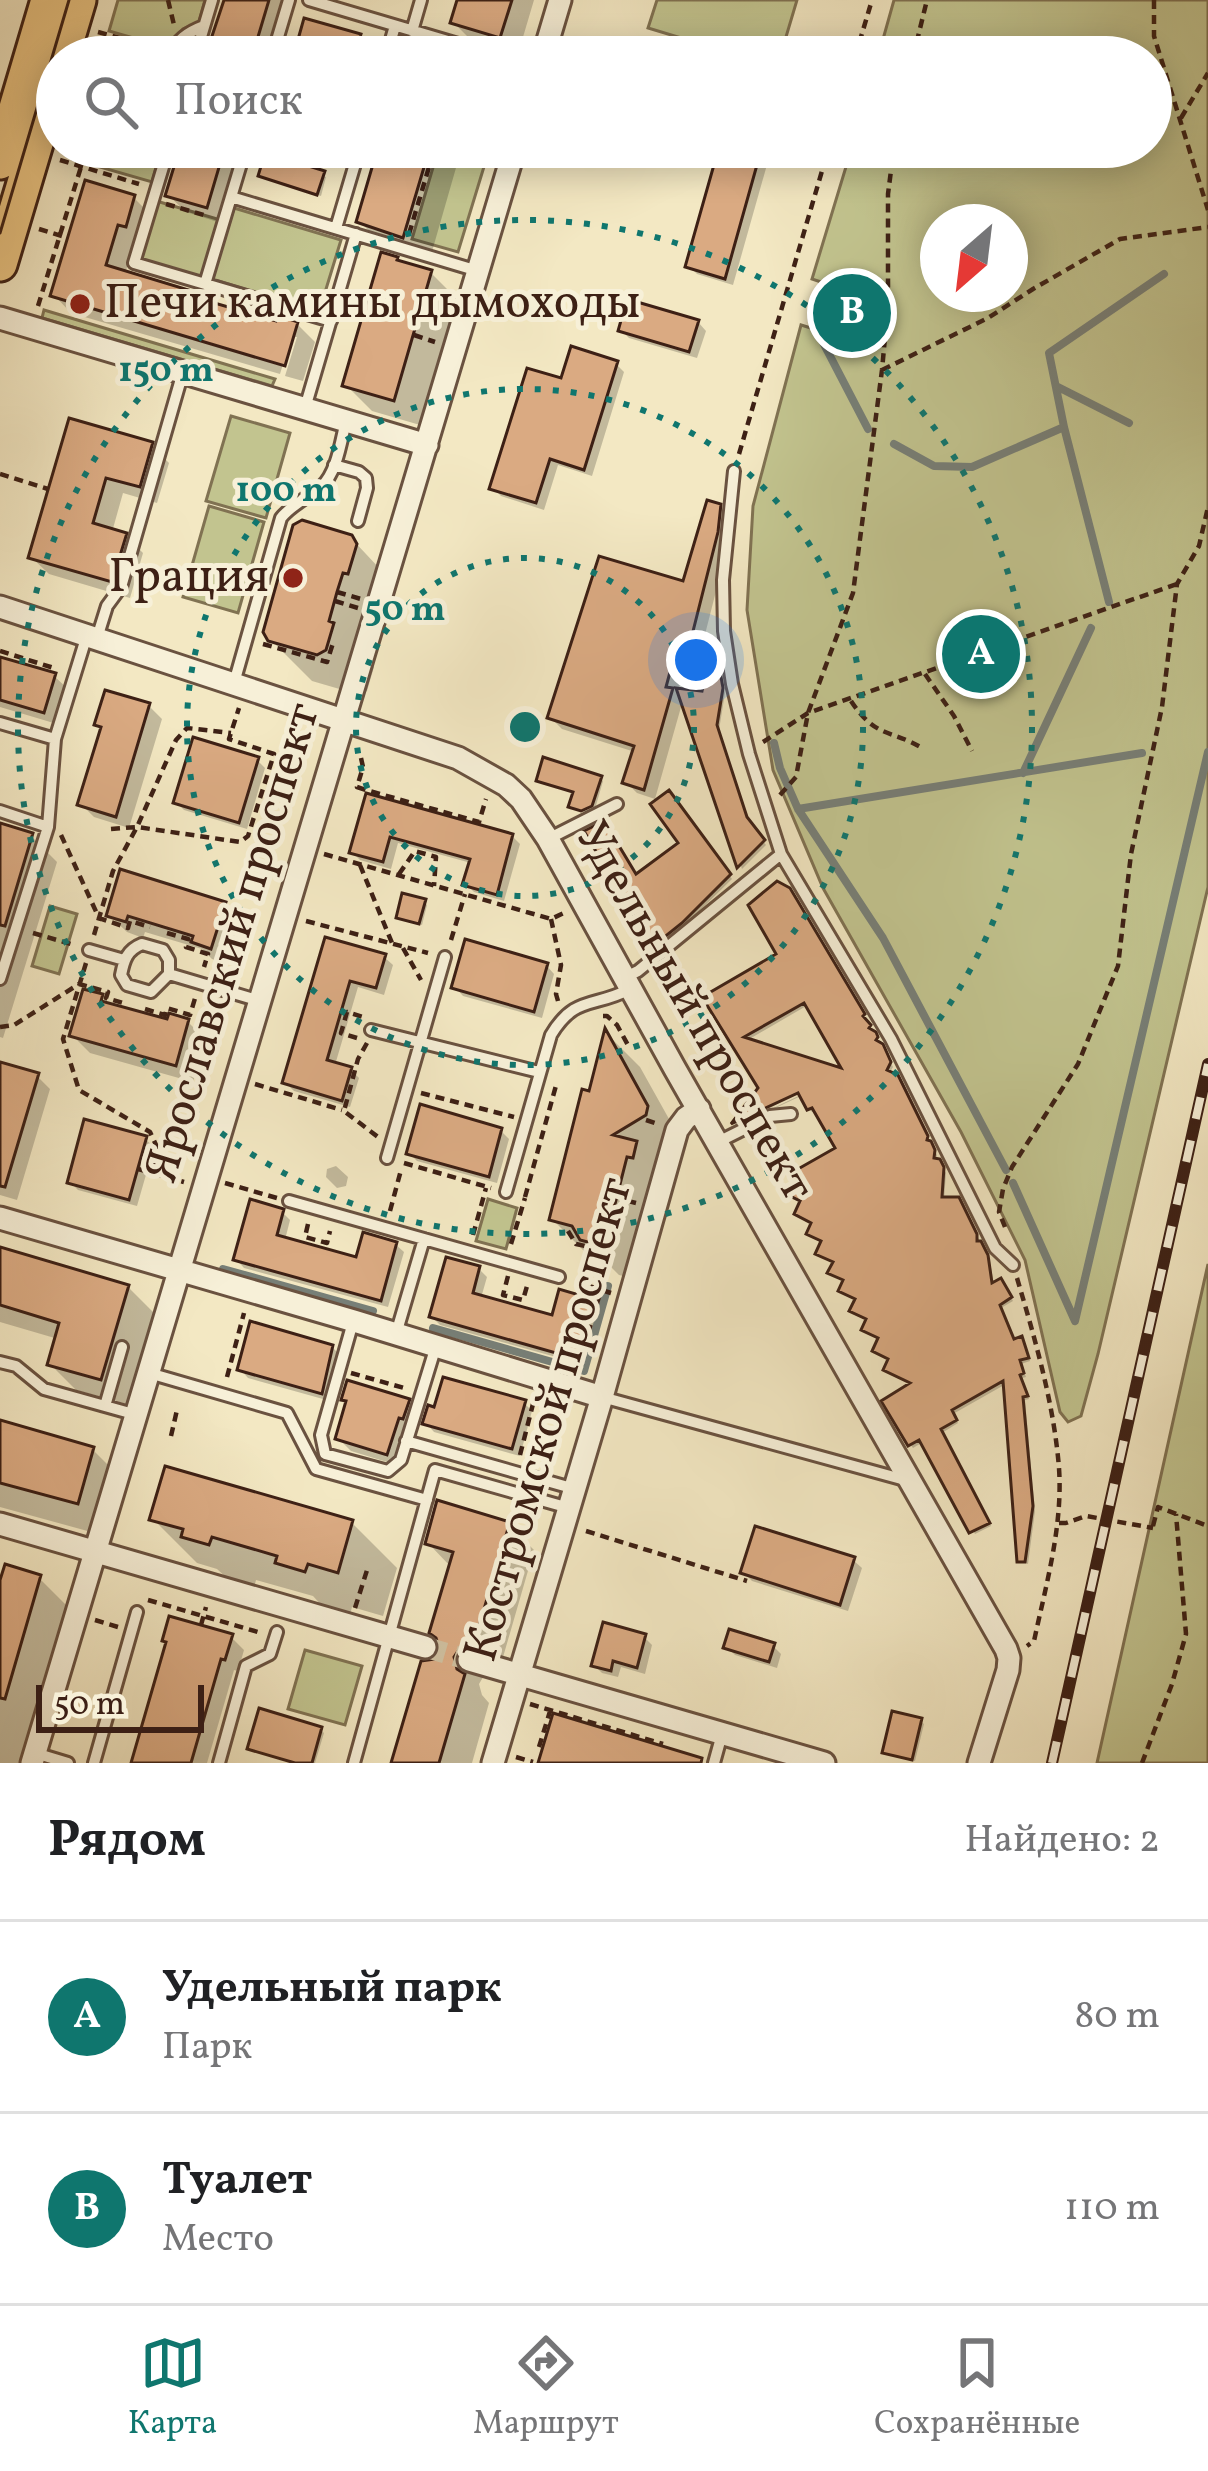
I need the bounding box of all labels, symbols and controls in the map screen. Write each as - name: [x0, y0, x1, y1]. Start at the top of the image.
- search box: [36, 36, 1172, 168]
- icon: search: [78, 69, 144, 135]
- text: Поиск: [174, 71, 303, 134]
- north arrow: [920, 204, 1028, 312]
- pin: B: [813, 268, 891, 358]
- place label: Печи камины дымоходы: [104, 271, 640, 338]
- marker: Печи камины дымоходы: [67, 291, 93, 317]
- text: 150 m: [118, 347, 214, 397]
- text: 100 m: [235, 467, 337, 517]
- place label: Грация: [109, 545, 269, 612]
- marker: Грация: [280, 565, 306, 591]
- text: 50 m: [364, 586, 446, 636]
- pin: A: [942, 609, 1020, 699]
- your location: [666, 630, 726, 690]
- street label: Ярославский проспект: [129, 695, 339, 1191]
- centre of rings: [504, 706, 546, 748]
- street label: Удельный проспект: [557, 810, 829, 1214]
- street label: Костромской проспект: [449, 1170, 651, 1670]
- scale bar: [36, 1679, 204, 1732]
- text: 50 m: [54, 1683, 125, 1729]
- text: Рядом: [48, 1806, 206, 1877]
- text: Найдено: 2: [964, 1814, 1160, 1868]
- text: Удельный парк: [162, 1958, 502, 2021]
- text: A: [73, 1990, 101, 2044]
- text: 80 m: [1074, 1990, 1160, 2044]
- text: Парк: [162, 2021, 252, 2075]
- text: Туалет: [162, 2150, 312, 2213]
- text: B: [74, 2182, 100, 2236]
- text: 110 m: [1064, 2182, 1160, 2236]
- text: Место: [162, 2213, 274, 2267]
- tab: Карта: [128, 2330, 217, 2448]
- tab: Маршрут: [473, 2330, 619, 2448]
- tab: Сохранённые: [874, 2330, 1080, 2448]

